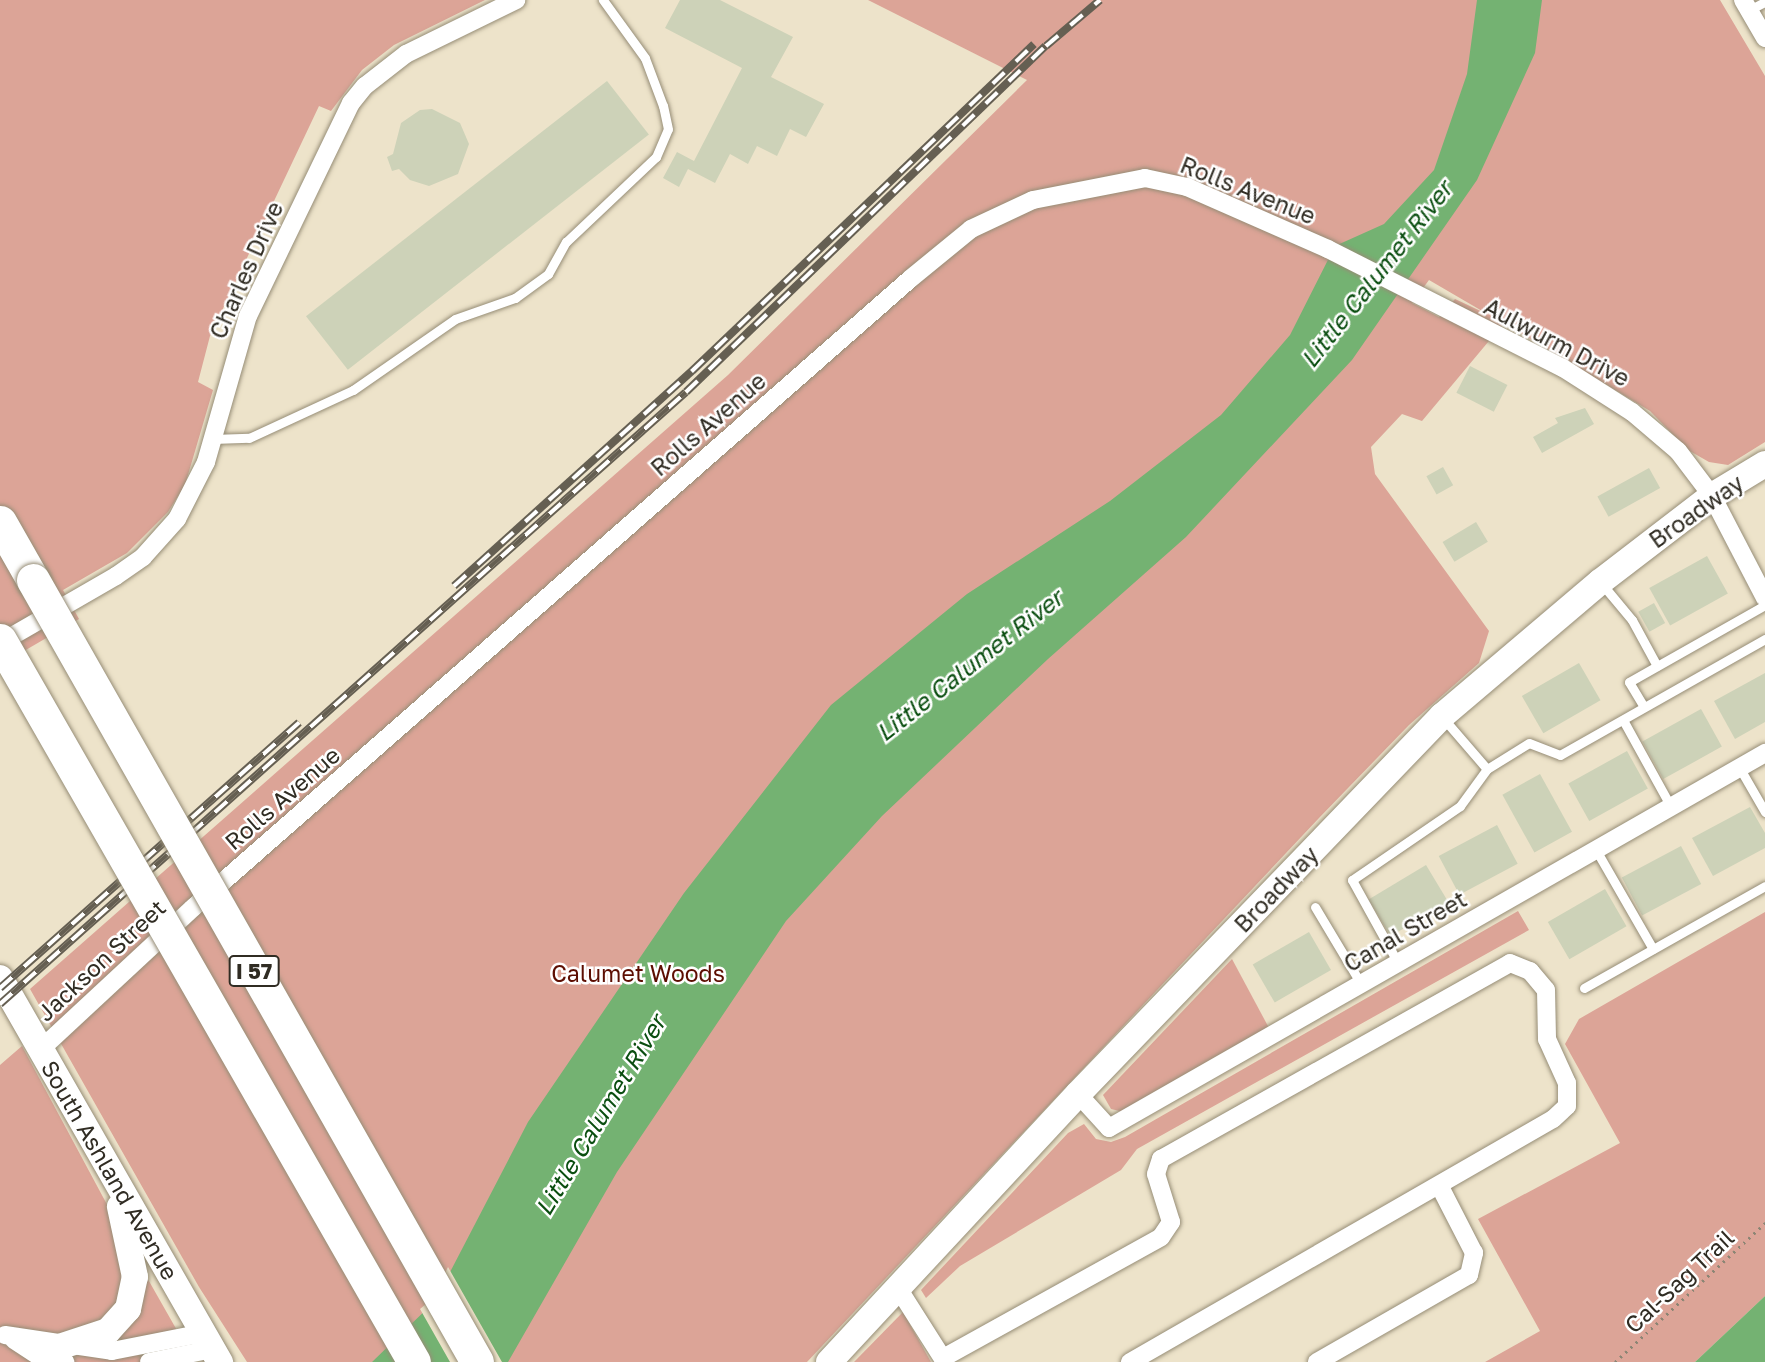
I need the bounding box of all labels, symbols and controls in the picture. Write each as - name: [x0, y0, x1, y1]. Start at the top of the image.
- street label: Rolls Avenue: [1177, 150, 1319, 230]
- water label: Little Calumet River: [1294, 175, 1458, 373]
- street label: Charles Drive: [203, 197, 289, 343]
- street label: Aulwurm Drive: [1480, 292, 1634, 392]
- street label: Rolls Avenue: [645, 367, 771, 481]
- street label: Broadway: [1644, 469, 1748, 553]
- water label: Little Calumet River: [870, 583, 1068, 747]
- street label: Rolls Avenue: [219, 741, 345, 855]
- street label: Broadway: [1228, 840, 1324, 938]
- street label: Canal Street: [1339, 885, 1471, 977]
- street label: Jackson Street: [31, 894, 171, 1026]
- road number: I 57: [228, 954, 280, 988]
- park label: Calumet Woods: [551, 959, 725, 987]
- water label: Little Calumet River: [529, 1010, 671, 1220]
- street label: South Ashland Avenue: [36, 1055, 184, 1285]
- street label: Cal-Sag Trail: [1619, 1224, 1739, 1338]

